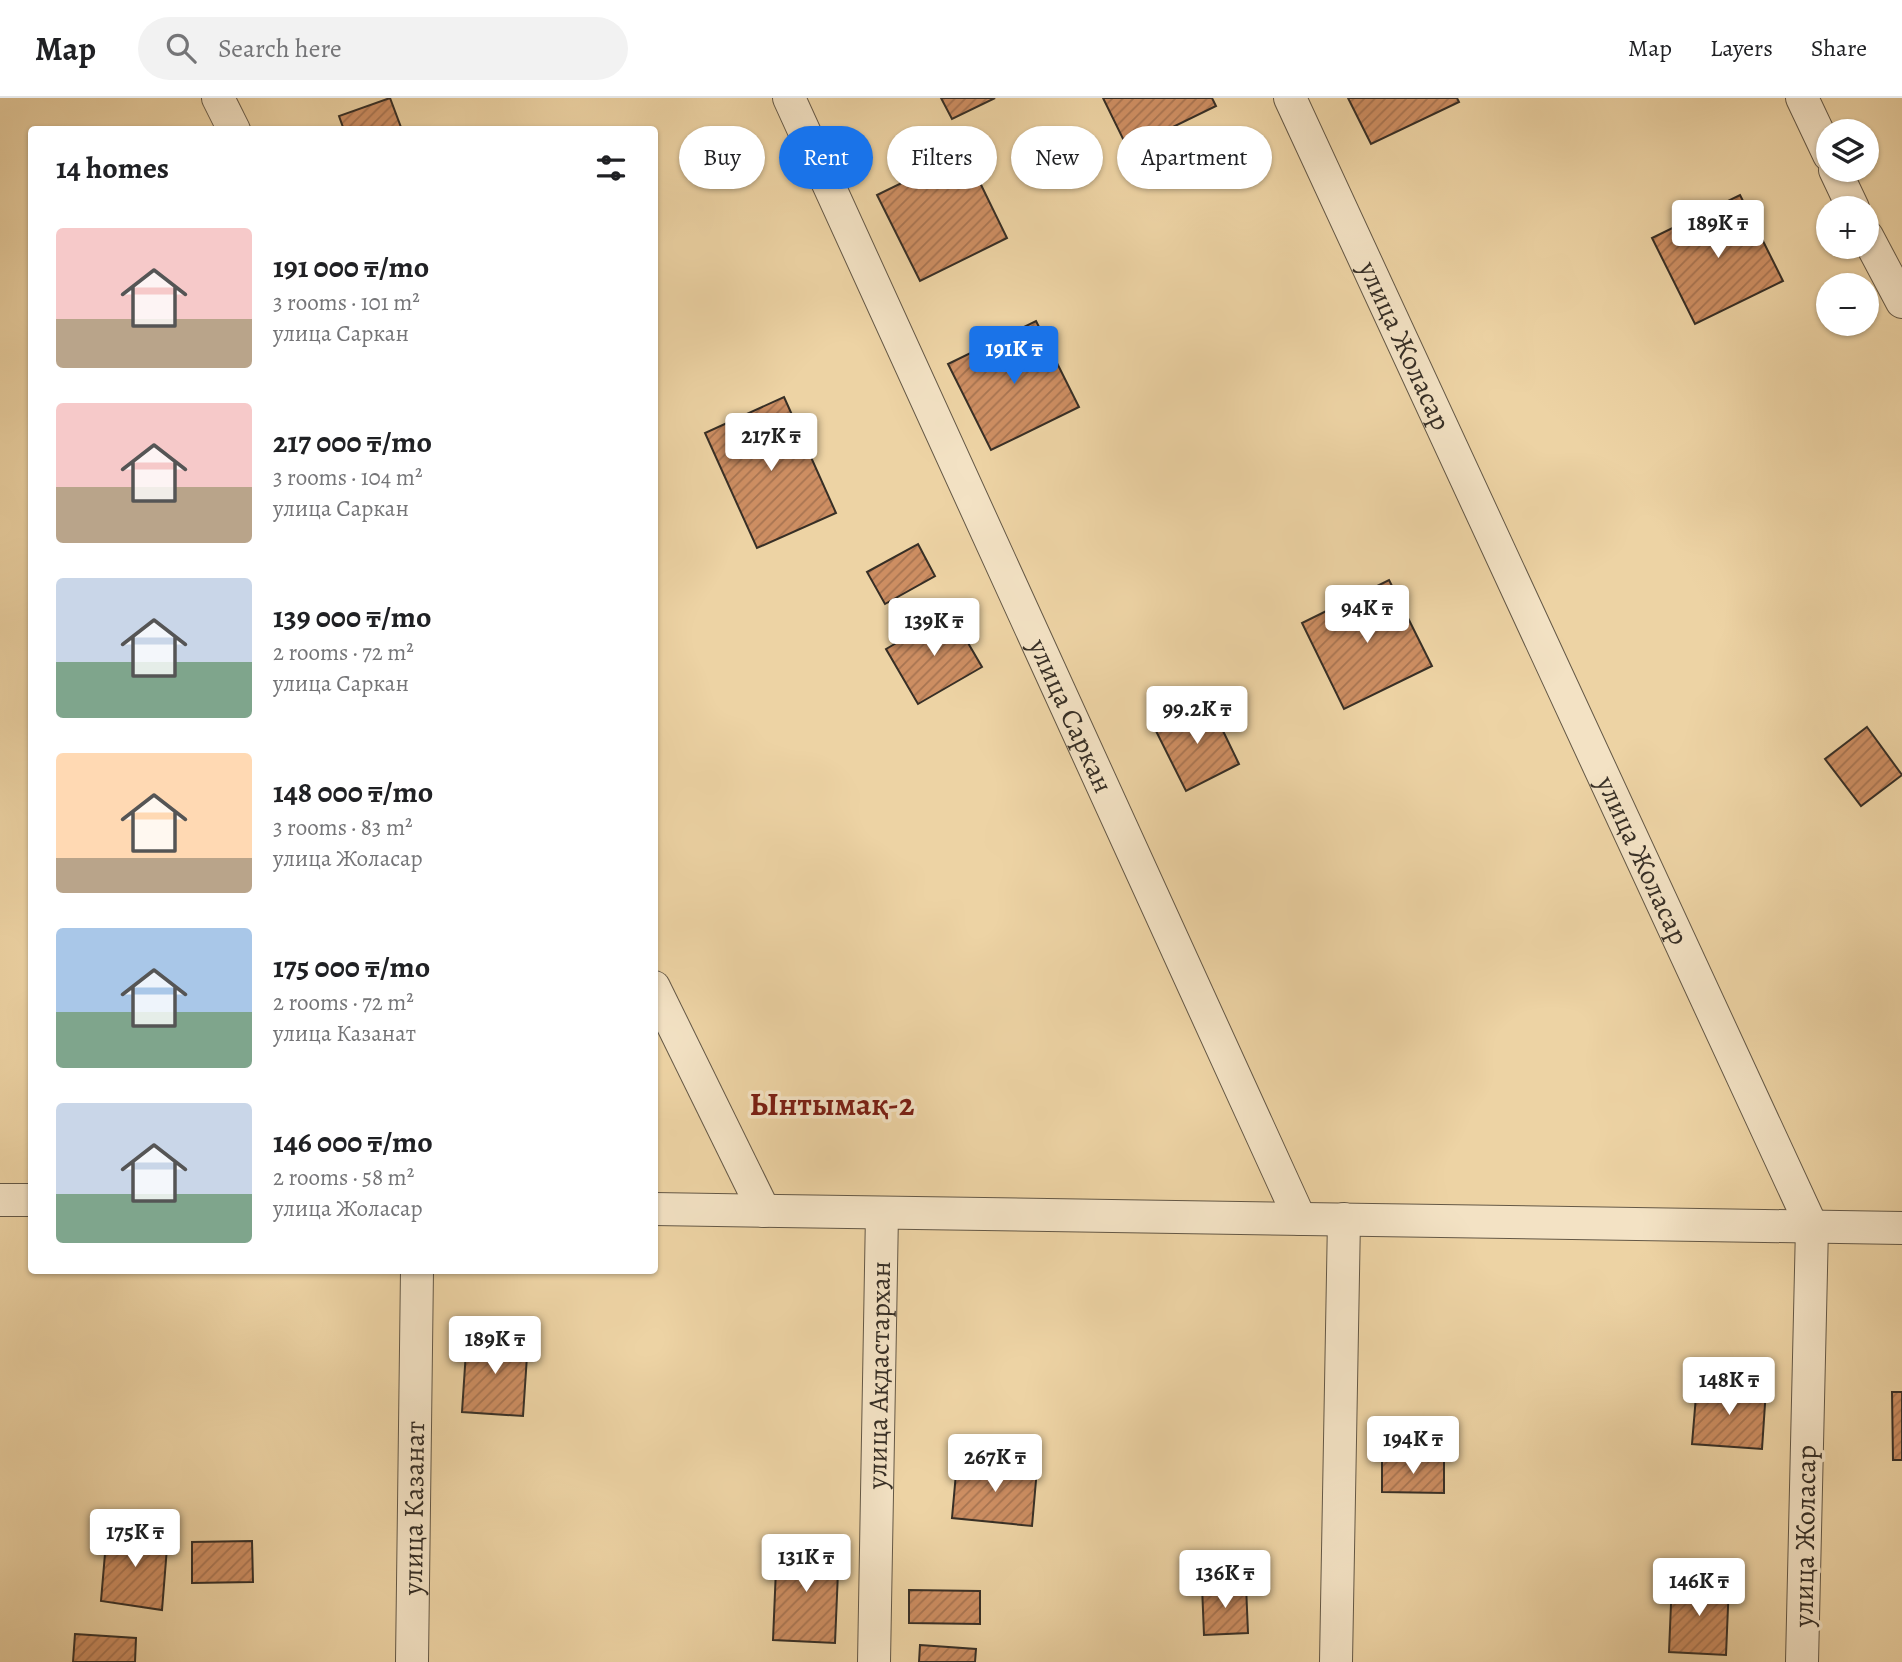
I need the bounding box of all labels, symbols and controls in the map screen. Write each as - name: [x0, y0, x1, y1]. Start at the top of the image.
- search box: [138, 17, 628, 80]
- text: Map: [35, 26, 96, 71]
- icon: search: [162, 29, 200, 67]
- text: Search here: [218, 31, 342, 66]
- text: Map: [1628, 32, 1672, 64]
- text: Layers: [1710, 32, 1773, 64]
- text: Share: [1811, 32, 1867, 64]
- map controls: [1816, 119, 1879, 336]
- button: layers: [1816, 119, 1879, 182]
- chip: Buy: [679, 126, 765, 189]
- chip: Rent: [779, 126, 873, 189]
- chip: Filters: [887, 126, 997, 189]
- chip: New: [1011, 126, 1103, 189]
- chip: Apartment: [1117, 126, 1272, 189]
- text: 14 homes: [56, 148, 169, 188]
- icon: filters: [592, 149, 630, 187]
- button: +: [1816, 196, 1879, 259]
- pin: 189K ₸: [1661, 200, 1775, 260]
- text: 189K ₸: [1688, 207, 1748, 238]
- text: 191 000 ₸/mo: [273, 247, 429, 287]
- street label: улица Жоласар: [1349, 254, 1460, 437]
- icon: home: [112, 256, 196, 340]
- button: −: [1816, 273, 1879, 336]
- text: 3 rooms · 101 m²: [273, 287, 420, 318]
- text: улица Саркан: [273, 318, 409, 349]
- pin: 191K ₸: [957, 327, 1071, 386]
- text: 191K ₸: [985, 333, 1043, 364]
- pin: 217K ₸: [714, 414, 828, 473]
- text: 217K ₸: [741, 420, 801, 451]
- text: 217 000 ₸/mo: [273, 422, 432, 462]
- icon: home: [112, 431, 196, 515]
- text: 3 rooms · 104 m²: [273, 462, 422, 493]
- text: улица Саркан: [273, 493, 409, 524]
- pin: 94K ₸: [1318, 586, 1416, 645]
- text: 94K ₸: [1341, 592, 1393, 623]
- text: 139 000 ₸/mo: [273, 597, 431, 637]
- pin: 139K ₸: [877, 598, 991, 658]
- text: 139K ₸: [904, 605, 964, 636]
- icon: home: [112, 606, 196, 690]
- street label: улица Саркан: [1019, 632, 1122, 799]
- text: 2 rooms · 72 m²: [273, 637, 414, 668]
- text: улица Саркан: [273, 668, 409, 699]
- pin: 99.2K ₸: [1132, 686, 1262, 746]
- text: 99.2K ₸: [1162, 693, 1232, 724]
- street label: улица Жоласар: [1587, 769, 1698, 951]
- text: 148 000 ₸/mo: [273, 772, 433, 812]
- icon: home: [112, 781, 196, 865]
- text: 3 rooms · 83 m²: [273, 812, 413, 843]
- text: улица Жоласар: [273, 843, 423, 874]
- text: 175 000 ₸/mo: [273, 947, 430, 987]
- icon: home: [112, 956, 196, 1040]
- text: 2 rooms · 72 m²: [273, 987, 414, 1018]
- text: улица Казанат: [273, 1018, 416, 1049]
- district label: Ынтымақ-2: [750, 1082, 914, 1126]
- text: 146 000 ₸/mo: [273, 1122, 433, 1162]
- icon: home: [112, 1131, 196, 1215]
- text: 2 rooms · 58 m²: [273, 1162, 414, 1193]
- text: улица Жоласар: [273, 1193, 423, 1224]
- street label: улица Акдастархан: [858, 1261, 900, 1490]
- pin: 189K ₸: [438, 1316, 552, 1376]
- text: 189K ₸: [465, 1323, 525, 1354]
- pin: 148K ₸: [1672, 1358, 1786, 1417]
- text: 148K ₸: [1699, 1364, 1759, 1395]
- pin: 194K ₸: [1356, 1416, 1470, 1476]
- street label: улица Казанат: [394, 1421, 434, 1596]
- text: 194K ₸: [1383, 1423, 1443, 1454]
- pin: 267K ₸: [938, 1434, 1052, 1494]
- text: 267K ₸: [964, 1441, 1026, 1472]
- street label: улица Жоласар: [1784, 1445, 1826, 1628]
- pin: 175K ₸: [78, 1510, 192, 1569]
- text: 175K ₸: [106, 1516, 164, 1547]
- pin: 131K ₸: [749, 1534, 863, 1594]
- text: 131K ₸: [778, 1541, 834, 1572]
- pin: 136K ₸: [1168, 1550, 1282, 1610]
- text: 136K ₸: [1195, 1557, 1255, 1588]
- pin: 146K ₸: [1642, 1558, 1756, 1618]
- text: 146K ₸: [1669, 1565, 1729, 1596]

